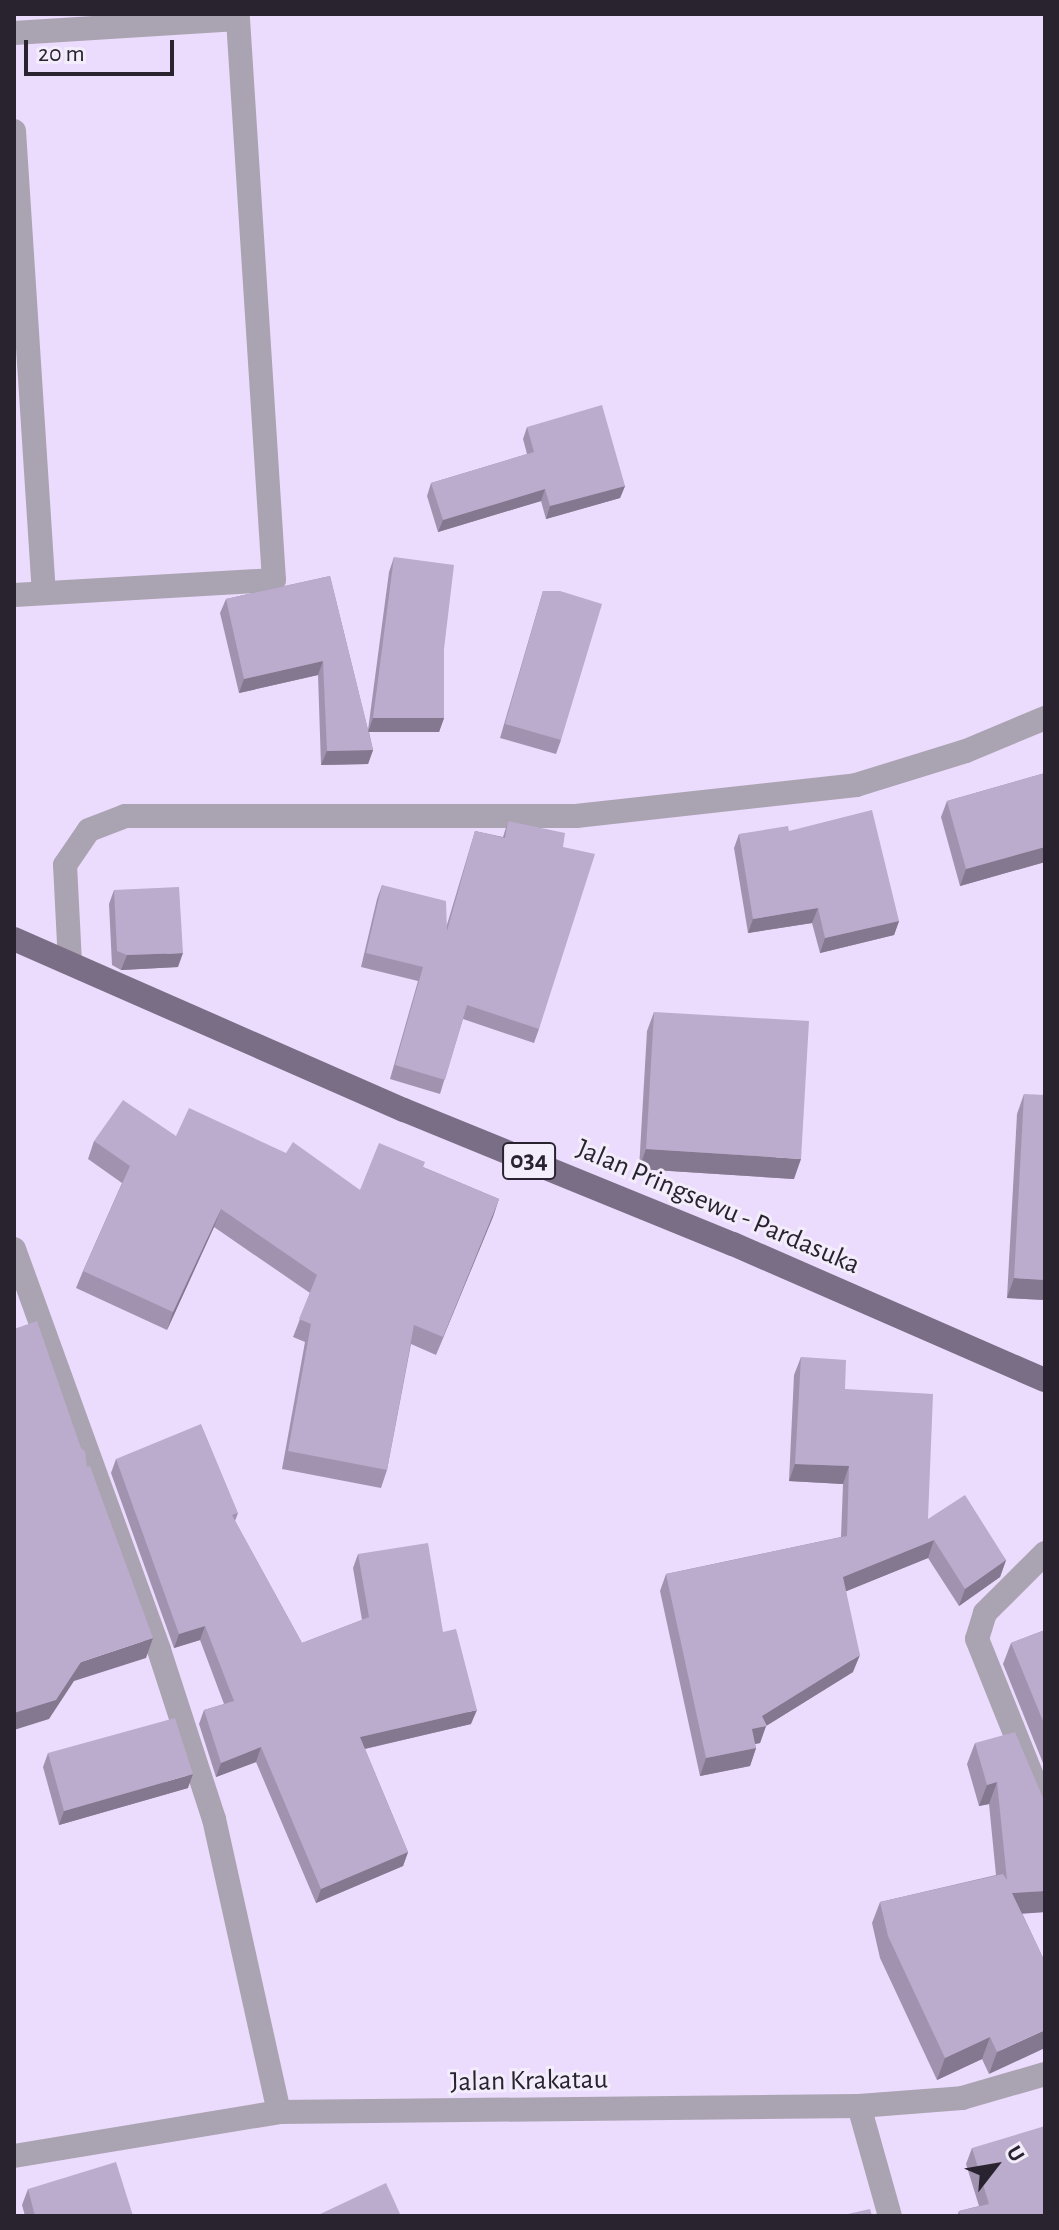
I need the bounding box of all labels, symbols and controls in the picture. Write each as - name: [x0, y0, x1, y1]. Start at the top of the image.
- scale bar: [28, 24, 178, 74]
- text: 20 m: [38, 42, 85, 66]
- street label: Jalan Pringsewu - Pardasuka: [571, 1132, 865, 1282]
- road number: 034: [501, 1139, 557, 1183]
- street label: Jalan Krakatau: [450, 2063, 608, 2099]
- north arrow: [955, 2126, 1035, 2206]
- text: U: [1003, 2142, 1029, 2165]

